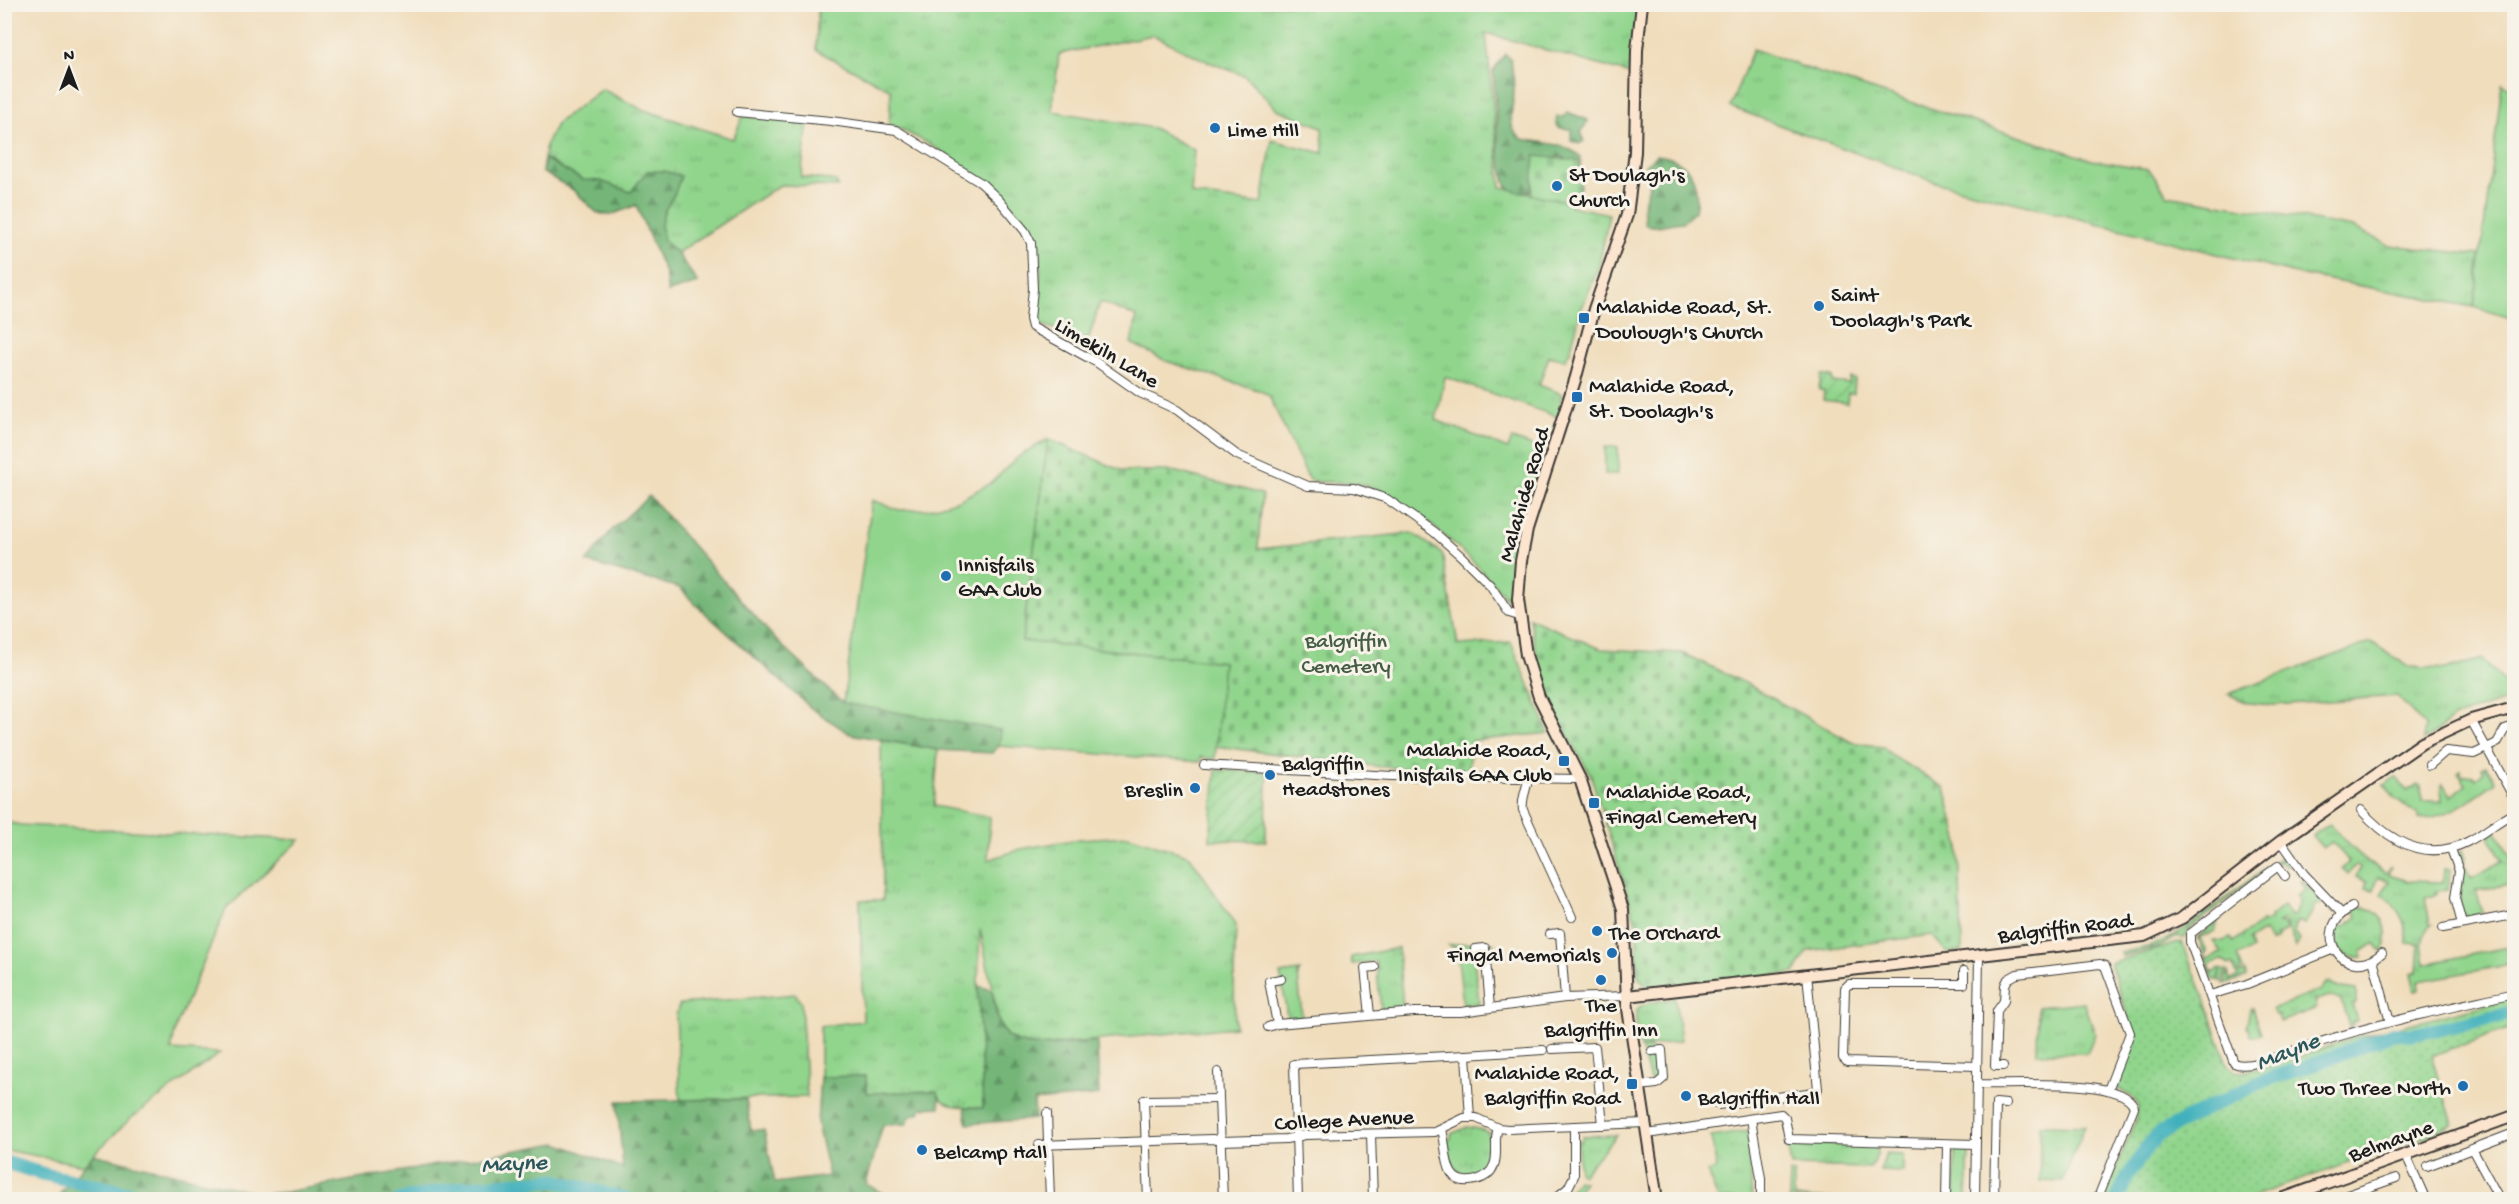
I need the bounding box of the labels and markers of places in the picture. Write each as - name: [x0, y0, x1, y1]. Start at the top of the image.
- place label: Lime Hill: [1227, 119, 1299, 145]
- marker: Lime Hill: [1208, 121, 1222, 135]
- place label: St Doulagh's Church: [1569, 164, 1685, 215]
- marker: St Doulagh's Church: [1550, 179, 1564, 193]
- place label: Saint Doolagh's Park: [1829, 284, 1973, 335]
- place label: Malahide Road, St. Doulough's Church: [1594, 296, 1773, 347]
- marker: Saint Doolagh's Park: [1812, 299, 1826, 313]
- marker: Malahide Road, St. Doulough's Church: [1577, 311, 1591, 325]
- place label: Malahide Road, St. Doolagh's: [1589, 375, 1735, 426]
- marker: Malahide Road, St. Doolagh's: [1570, 390, 1584, 404]
- place label: Innisfails GAA Club: [958, 554, 1042, 605]
- marker: Innisfails GAA Club: [939, 569, 953, 583]
- place label: Malahide Road, Inisfails GAA Club: [1398, 739, 1552, 790]
- place label: Balgriffin Headstones: [1281, 753, 1390, 804]
- marker: Malahide Road, Inisfails GAA Club: [1557, 754, 1571, 768]
- marker: Balgriffin Headstones: [1263, 768, 1277, 782]
- place label: Breslin: [1123, 779, 1184, 805]
- marker: Breslin: [1188, 781, 1202, 795]
- place label: Malahide Road, Fingal Cemetery: [1605, 781, 1757, 832]
- marker: Malahide Road, Fingal Cemetery: [1587, 796, 1601, 810]
- place label: The Orchard: [1607, 922, 1721, 948]
- marker: The Orchard: [1590, 924, 1604, 938]
- place label: Fingal Memorials: [1446, 944, 1601, 970]
- marker: Fingal Memorials: [1605, 946, 1619, 960]
- marker: The Balgriffin Inn: [1594, 973, 1608, 987]
- place label: The Balgriffin Inn: [1543, 994, 1658, 1045]
- place label: Malahide Road, Balgriffin Road: [1474, 1062, 1622, 1113]
- marker: Malahide Road, Balgriffin Road: [1625, 1077, 1639, 1091]
- place label: Two Three North: [2297, 1077, 2451, 1103]
- marker: Two Three North: [2456, 1079, 2470, 1093]
- place label: Balgriffin Hall: [1697, 1087, 1820, 1113]
- marker: Balgriffin Hall: [1679, 1089, 1693, 1103]
- place label: Belcamp Hall: [933, 1141, 1047, 1167]
- marker: Belcamp Hall: [915, 1143, 929, 1157]

